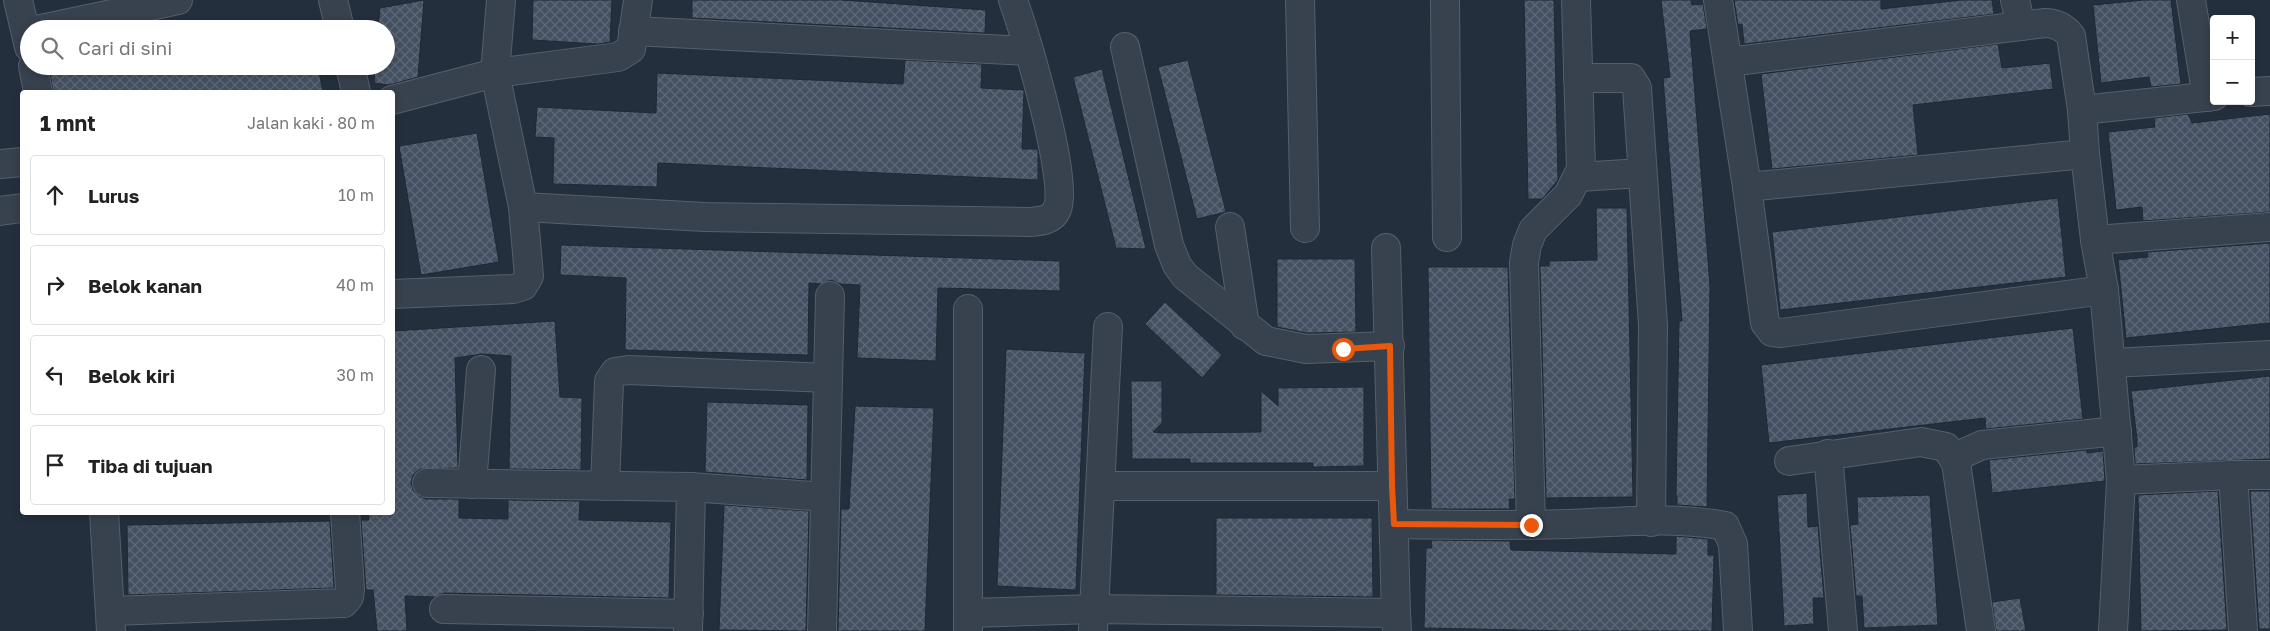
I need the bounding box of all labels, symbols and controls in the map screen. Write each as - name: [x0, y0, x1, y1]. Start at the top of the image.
- map controls: [2210, 15, 2255, 105]
- button: +: [2210, 15, 2255, 60]
- search box: [20, 20, 395, 75]
- icon: search: [38, 34, 66, 62]
- text: Cari di sini: [78, 36, 172, 59]
- button: −: [2210, 60, 2255, 105]
- text: 1 mnt: [40, 110, 96, 136]
- text: Jalan kaki · 80 m: [247, 113, 375, 133]
- icon: ahead: [41, 181, 69, 209]
- text: Lurus: [88, 184, 139, 207]
- text: 10 m: [338, 185, 374, 205]
- icon: right: [41, 271, 69, 299]
- text: Belok kanan: [88, 274, 202, 297]
- text: 40 m: [336, 275, 374, 295]
- route start: [1332, 338, 1355, 361]
- icon: left: [41, 361, 69, 389]
- text: Belok kiri: [88, 364, 175, 387]
- text: 30 m: [337, 365, 374, 385]
- icon: arrive: [41, 451, 69, 479]
- text: Tiba di tujuan: [88, 454, 213, 477]
- route end: [1520, 514, 1543, 537]

